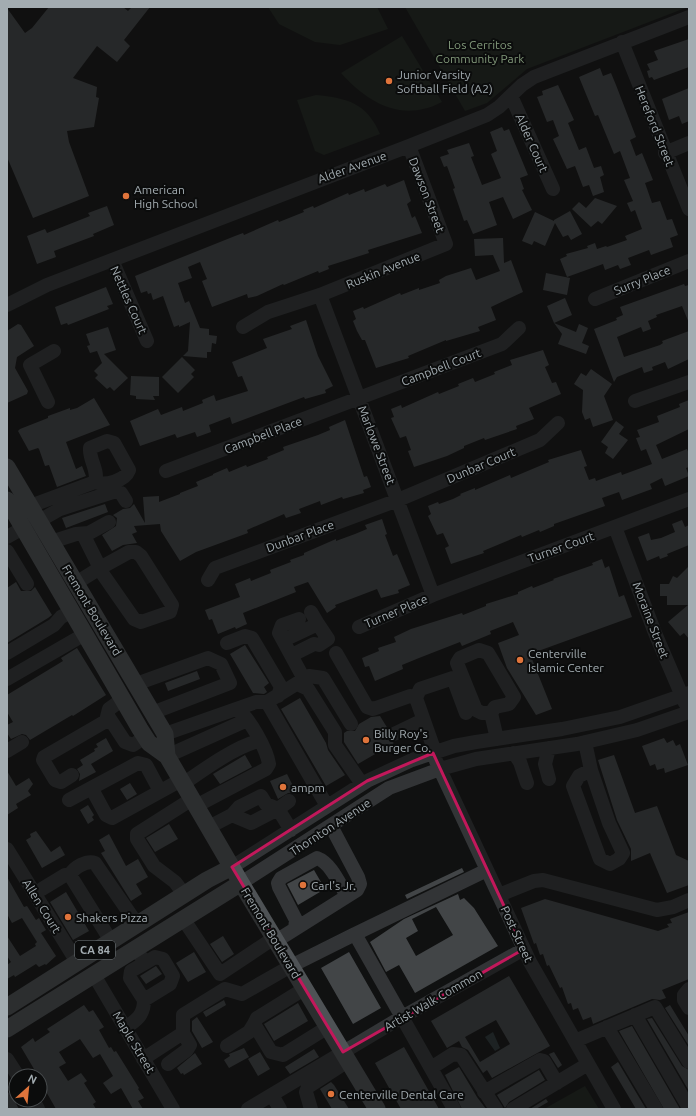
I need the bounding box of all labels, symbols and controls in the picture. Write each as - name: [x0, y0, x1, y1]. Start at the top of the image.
- park label: Los Cerritos Community Park: [436, 38, 524, 65]
- place label: Junior Varsity Softball Field (A2): [397, 68, 493, 96]
- marker: Junior Varsity Softball Field (A2): [384, 76, 394, 86]
- street label: Hereford Street: [633, 84, 677, 168]
- street label: Alder Court: [513, 112, 551, 174]
- street label: Alder Avenue: [316, 149, 388, 185]
- street label: Dawson Street: [407, 156, 447, 235]
- place label: American High School: [134, 183, 198, 210]
- marker: American High School: [121, 191, 131, 201]
- street label: Ruskin Avenue: [344, 249, 422, 291]
- street label: Surry Place: [612, 263, 672, 297]
- street label: Nettles Court: [108, 264, 150, 336]
- street label: Campbell Court: [399, 346, 483, 388]
- street label: Marlowe Street: [356, 404, 398, 487]
- street label: Campbell Place: [222, 414, 304, 456]
- street label: Dunbar Court: [445, 445, 517, 485]
- street label: Dunbar Place: [264, 518, 336, 554]
- street label: Turner Court: [526, 529, 596, 565]
- street label: Fremont Boulevard: [60, 562, 124, 658]
- street label: Moraine Street: [630, 580, 672, 660]
- street label: Turner Place: [363, 592, 429, 630]
- place label: Centerville Islamic Center: [528, 647, 604, 674]
- marker: Centerville Islamic Center: [515, 655, 525, 665]
- place label: Billy Roy's Burger Co.: [374, 727, 431, 754]
- marker: Billy Roy's Burger Co.: [361, 735, 371, 745]
- place label: ampm: [291, 781, 325, 794]
- marker: ampm: [278, 782, 288, 792]
- street label: Thornton Avenue: [287, 796, 373, 858]
- street label: Allen Court: [20, 877, 64, 935]
- place label: Carl's Jr.: [311, 879, 356, 892]
- marker: Carl's Jr.: [298, 880, 308, 890]
- street label: Fremont Boulevard: [239, 885, 303, 981]
- street label: Post Street: [498, 904, 536, 964]
- place label: Shakers Pizza: [76, 911, 148, 924]
- marker: Shakers Pizza: [63, 912, 73, 922]
- road number: CA 84: [75, 941, 115, 959]
- street label: Artist Walk Common: [382, 967, 484, 1033]
- street label: Maple Street: [110, 1009, 158, 1075]
- north arrow: [8, 1068, 48, 1108]
- text: N: [26, 1072, 39, 1086]
- place label: Centerville Dental Care: [339, 1088, 464, 1101]
- marker: Centerville Dental Care: [326, 1089, 336, 1099]

